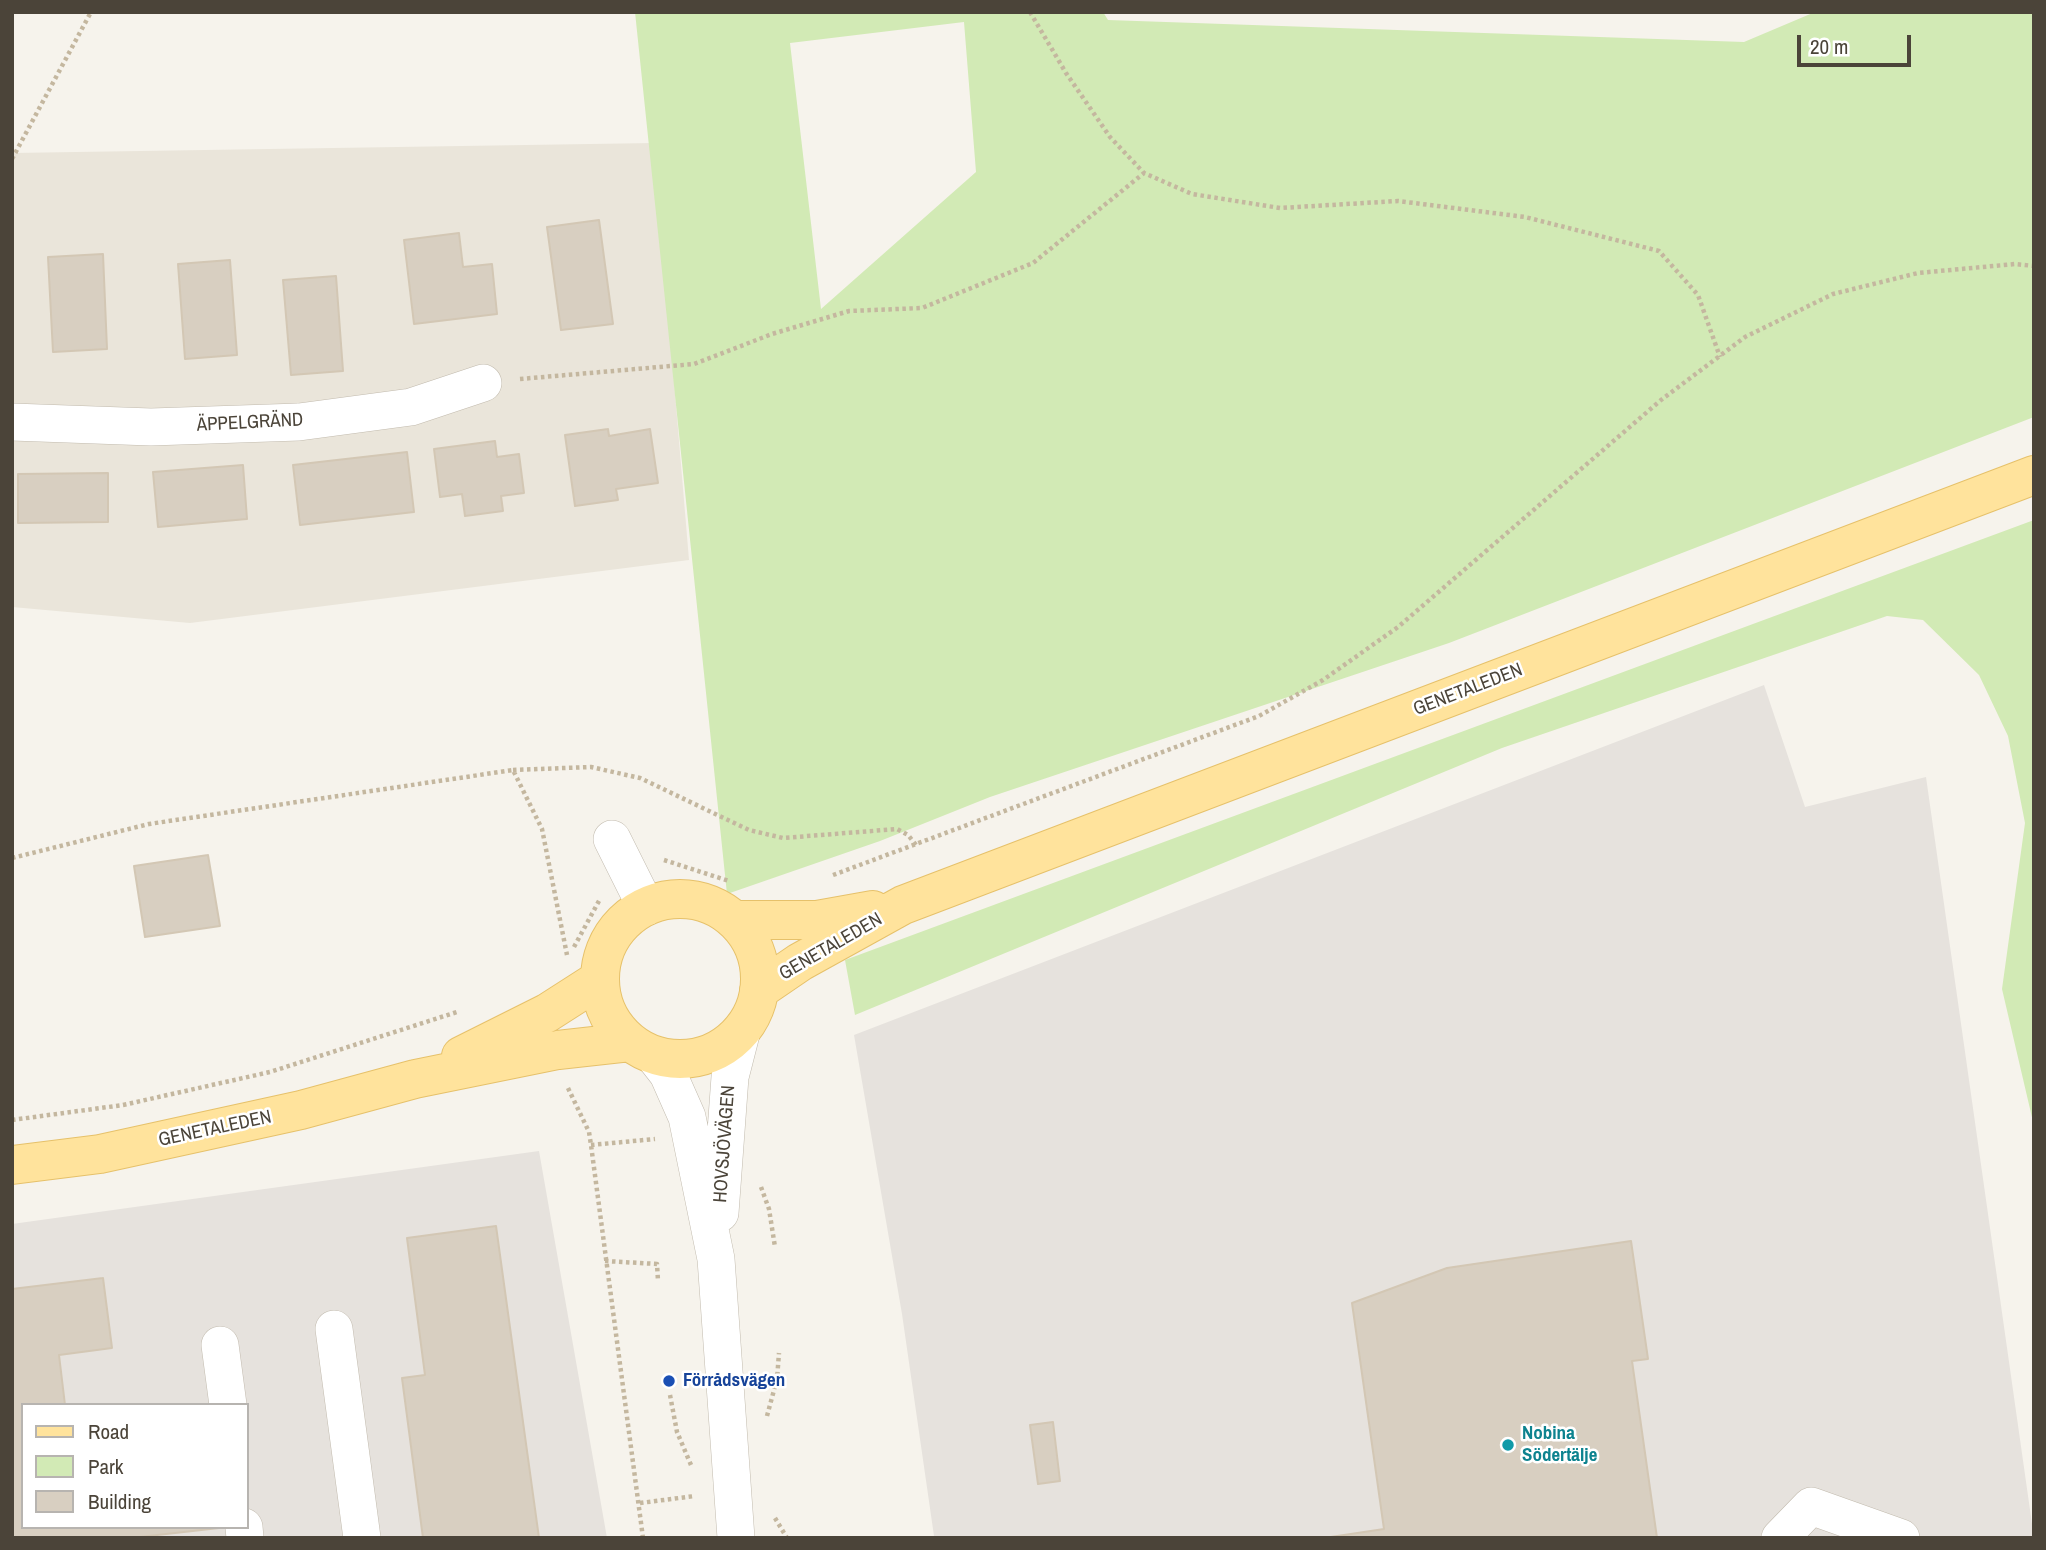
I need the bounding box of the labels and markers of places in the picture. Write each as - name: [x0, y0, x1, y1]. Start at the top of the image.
- place label: Förrådsvägen: [683, 1370, 785, 1392]
- marker: Förrådsvägen: [661, 1373, 677, 1389]
- place label: Nobina Södertälje: [1522, 1423, 1597, 1467]
- marker: Nobina Södertälje: [1500, 1437, 1516, 1453]

